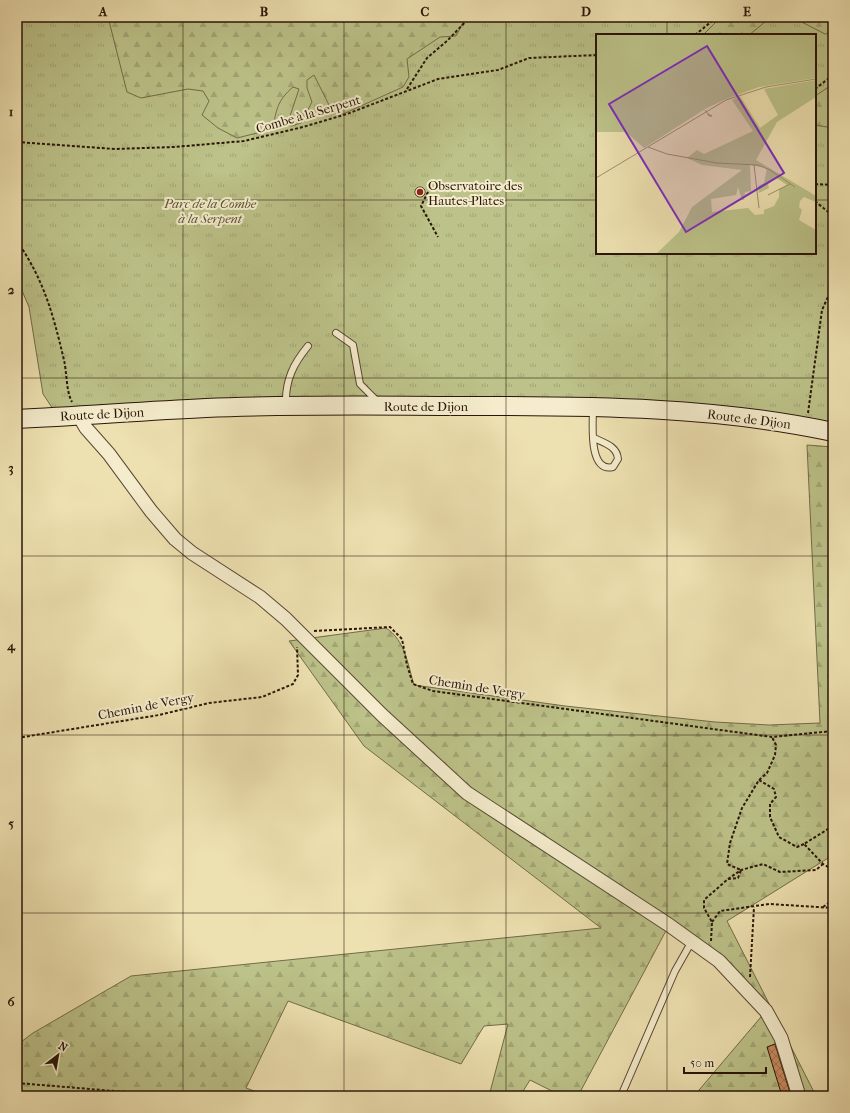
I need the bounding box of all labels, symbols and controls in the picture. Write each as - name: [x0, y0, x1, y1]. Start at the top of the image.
- text: A: [98, 4, 108, 19]
- text: B: [260, 4, 269, 19]
- text: C: [421, 4, 430, 19]
- text: D: [581, 4, 591, 19]
- text: E: [743, 4, 751, 19]
- inset map: [596, 34, 816, 254]
- street label: Combe à la Serpent: [254, 92, 362, 136]
- text: 1: [9, 104, 14, 119]
- place label: Observatoire des Hautes-Plates: [428, 178, 522, 208]
- marker: Observatoire des Hautes-Plates: [415, 187, 425, 197]
- park label: Parc de la Combe à la Serpent: [163, 196, 257, 226]
- text: 2: [8, 282, 15, 297]
- street label: Route de Dijon: [384, 399, 469, 414]
- street label: Route de Dijon: [60, 404, 145, 424]
- street label: Route de Dijon: [706, 406, 792, 432]
- text: 3: [8, 460, 14, 476]
- text: 4: [6, 638, 16, 654]
- street label: Chemin de Vergy: [428, 672, 527, 702]
- street label: Chemin de Vergy: [97, 689, 196, 723]
- text: 5: [8, 816, 14, 831]
- text: 6: [7, 994, 15, 1009]
- north arrow: [38, 1035, 78, 1075]
- text: N: [56, 1039, 70, 1055]
- scale bar: [684, 1049, 766, 1075]
- text: 50 m: [690, 1056, 714, 1070]

